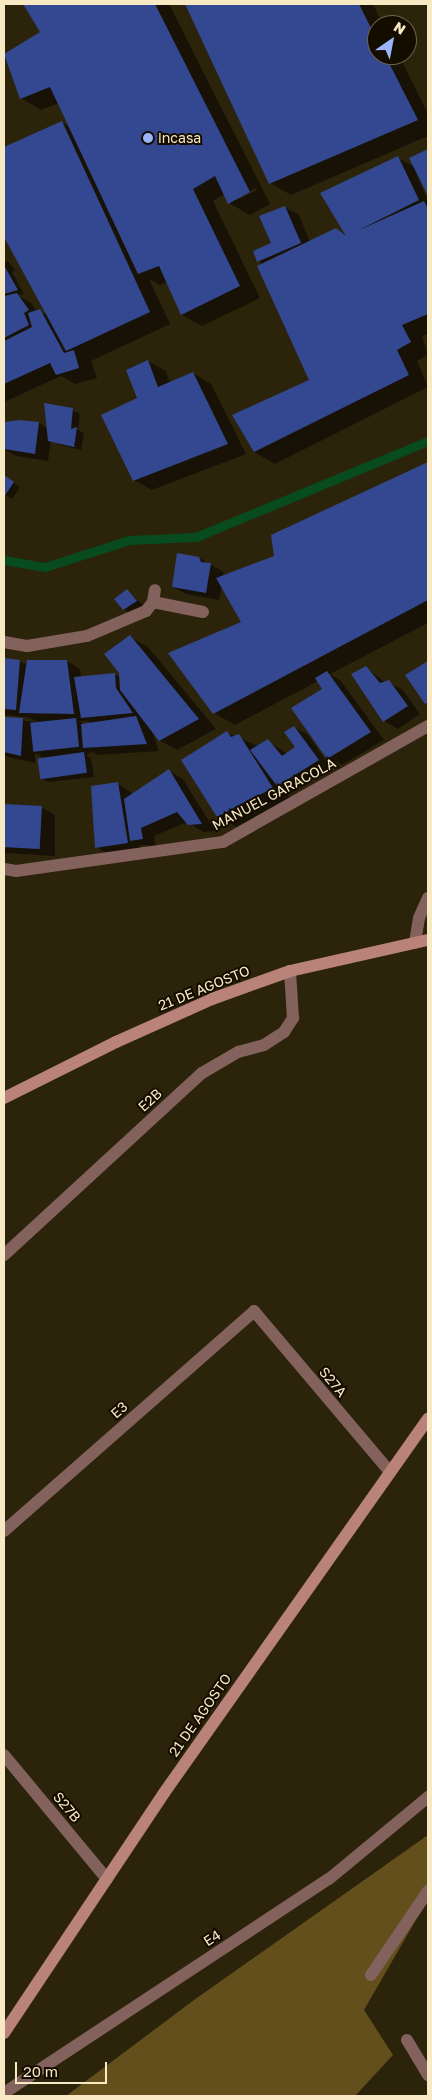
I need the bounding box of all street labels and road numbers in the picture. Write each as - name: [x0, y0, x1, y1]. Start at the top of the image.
- street label: MANUEL GARACOLA: [209, 754, 339, 834]
- street label: 21 DE AGOSTO: [156, 962, 252, 1014]
- street label: E2B: [135, 1085, 165, 1115]
- street label: S27A: [316, 1364, 350, 1400]
- street label: E3: [107, 1398, 131, 1422]
- street label: 21 DE AGOSTO: [165, 1670, 235, 1760]
- street label: S27B: [50, 1789, 84, 1825]
- street label: E4: [200, 1926, 224, 1950]

